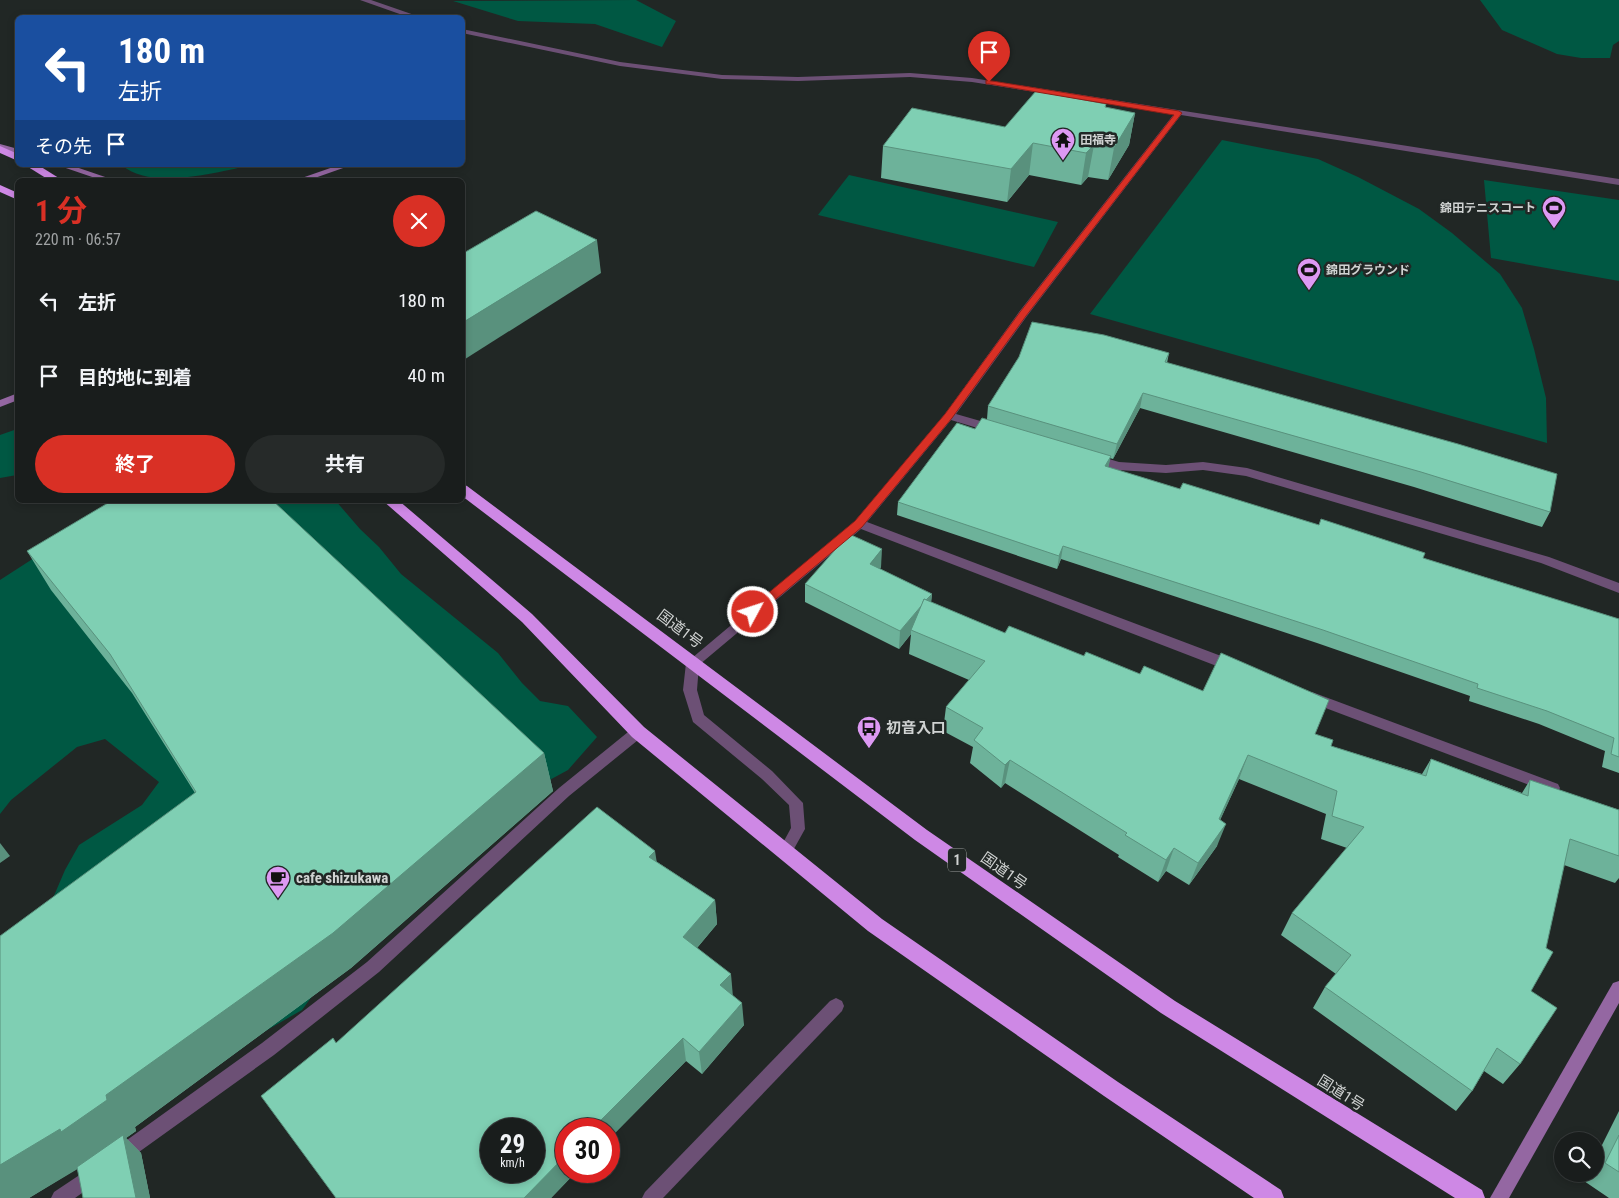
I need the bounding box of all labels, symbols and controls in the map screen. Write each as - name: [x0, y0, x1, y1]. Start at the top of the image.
- text: 180 m: [118, 31, 205, 72]
- pin: [968, 31, 1010, 82]
- icon: left: [35, 35, 100, 100]
- icon: arrive: [975, 38, 1003, 66]
- text: 左折: [118, 79, 162, 104]
- temple icon: 田福寺: [1050, 127, 1076, 161]
- icon: arrive: [102, 130, 130, 158]
- place label: 田福寺: [1080, 133, 1116, 147]
- text: その先: [35, 135, 92, 158]
- text: 1 分: [35, 193, 87, 228]
- button: close: [393, 195, 445, 247]
- sports icon: 錦田テニスコート: [1541, 195, 1567, 229]
- place label: 錦田テニスコート: [1439, 201, 1536, 215]
- text: 220 m · 06:57: [35, 230, 121, 249]
- sports icon: 錦田グラウンド: [1296, 257, 1322, 291]
- place label: 錦田グラウンド: [1325, 263, 1410, 277]
- icon: left: [35, 287, 63, 315]
- text: 180 m: [398, 289, 445, 312]
- text: 左折: [78, 291, 116, 314]
- icon: arrive: [35, 362, 63, 390]
- text: 40 m: [408, 364, 445, 387]
- text: 目的地に到着: [78, 366, 192, 389]
- button: 終了: [35, 435, 235, 493]
- button: 共有: [245, 435, 445, 493]
- position arrow: [726, 585, 778, 637]
- street label: 国道1号: [654, 606, 706, 652]
- bus stop icon: 初音入口: [856, 715, 882, 749]
- place label: 初音入口: [886, 719, 946, 737]
- road number: 1: [948, 848, 966, 872]
- street label: 国道1号: [977, 849, 1031, 893]
- cafe icon: cafe shizukawa: [265, 865, 291, 899]
- place label: cafe shizukawa: [296, 869, 388, 887]
- street label: 国道1号: [1314, 1071, 1368, 1115]
- speed limit sign: 30: [555, 1118, 620, 1183]
- text: 29: [500, 1130, 525, 1159]
- map controls: [1554, 1132, 1604, 1182]
- button: search: [1554, 1132, 1604, 1182]
- text: km/h: [500, 1156, 525, 1170]

